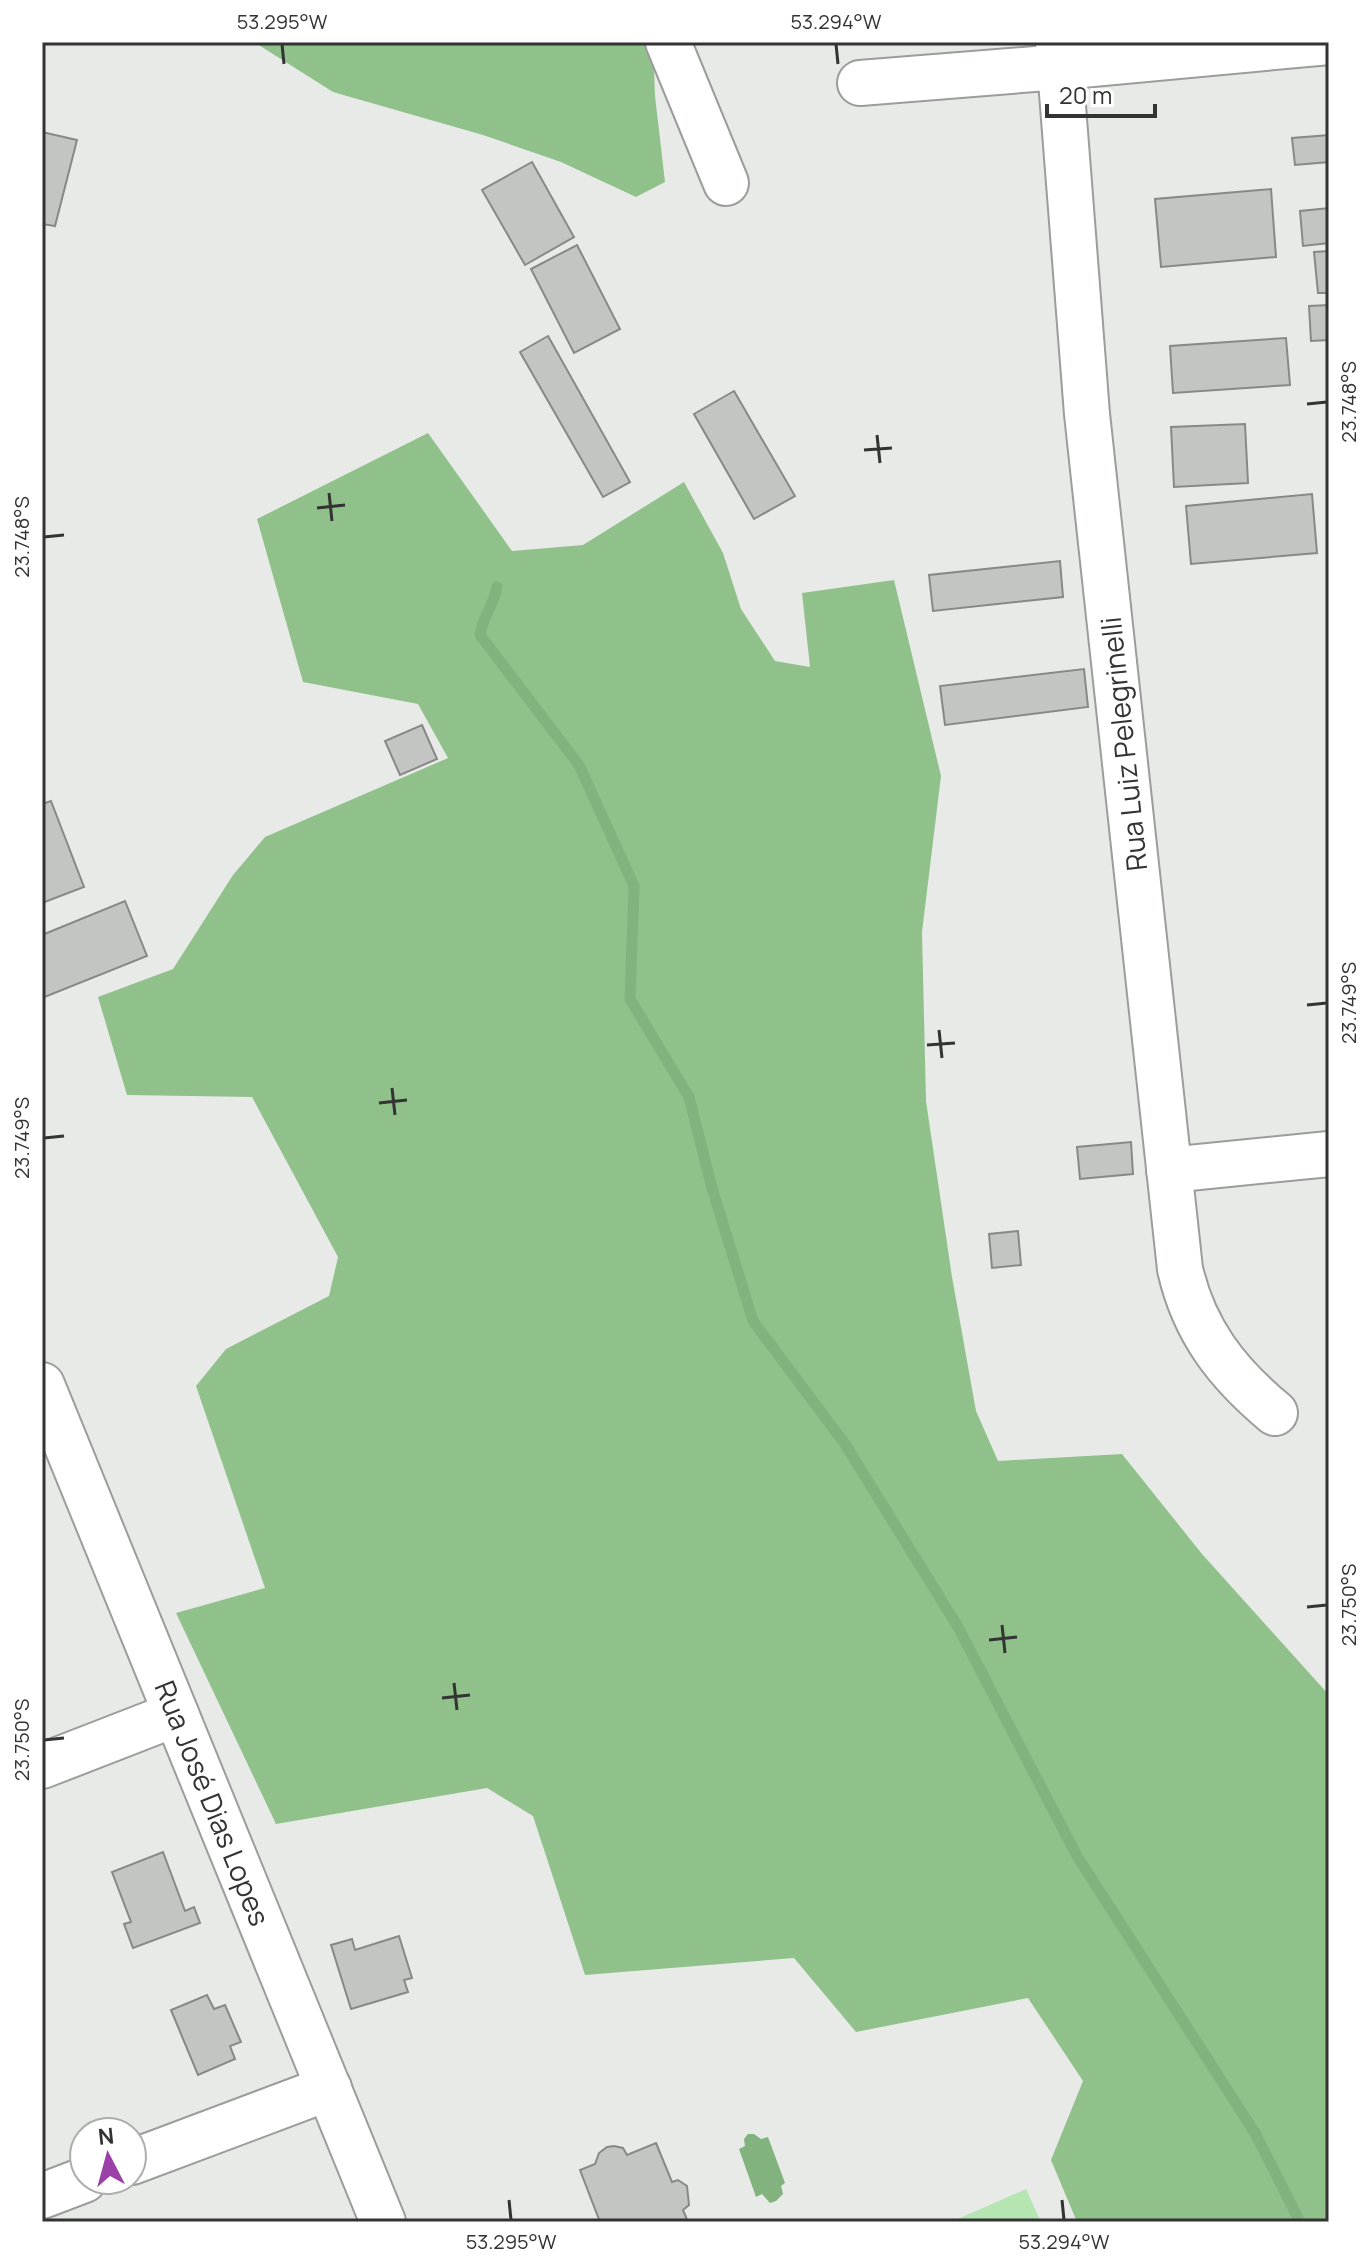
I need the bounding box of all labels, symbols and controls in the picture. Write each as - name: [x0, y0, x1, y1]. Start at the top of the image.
- text: 53.295°W: [237, 8, 328, 35]
- text: 53.294°W: [791, 8, 882, 35]
- scale bar: [1047, 68, 1155, 118]
- text: 20 m: [1059, 78, 1112, 111]
- text: 23.748°S: [1335, 361, 1362, 443]
- text: 23.748°S: [8, 496, 35, 578]
- street label: Rua Luiz Pelegrinelli: [1091, 615, 1155, 873]
- text: 23.749°S: [1335, 962, 1362, 1044]
- text: 23.749°S: [8, 1097, 35, 1179]
- text: 23.750°S: [1335, 1564, 1362, 1646]
- street label: Rua José Dias Lopes: [146, 1675, 280, 1931]
- text: 23.750°S: [8, 1699, 35, 1781]
- north arrow: [68, 2116, 148, 2196]
- text: N: [96, 2120, 115, 2152]
- text: 53.295°W: [466, 2228, 557, 2255]
- text: 53.294°W: [1019, 2228, 1110, 2255]

